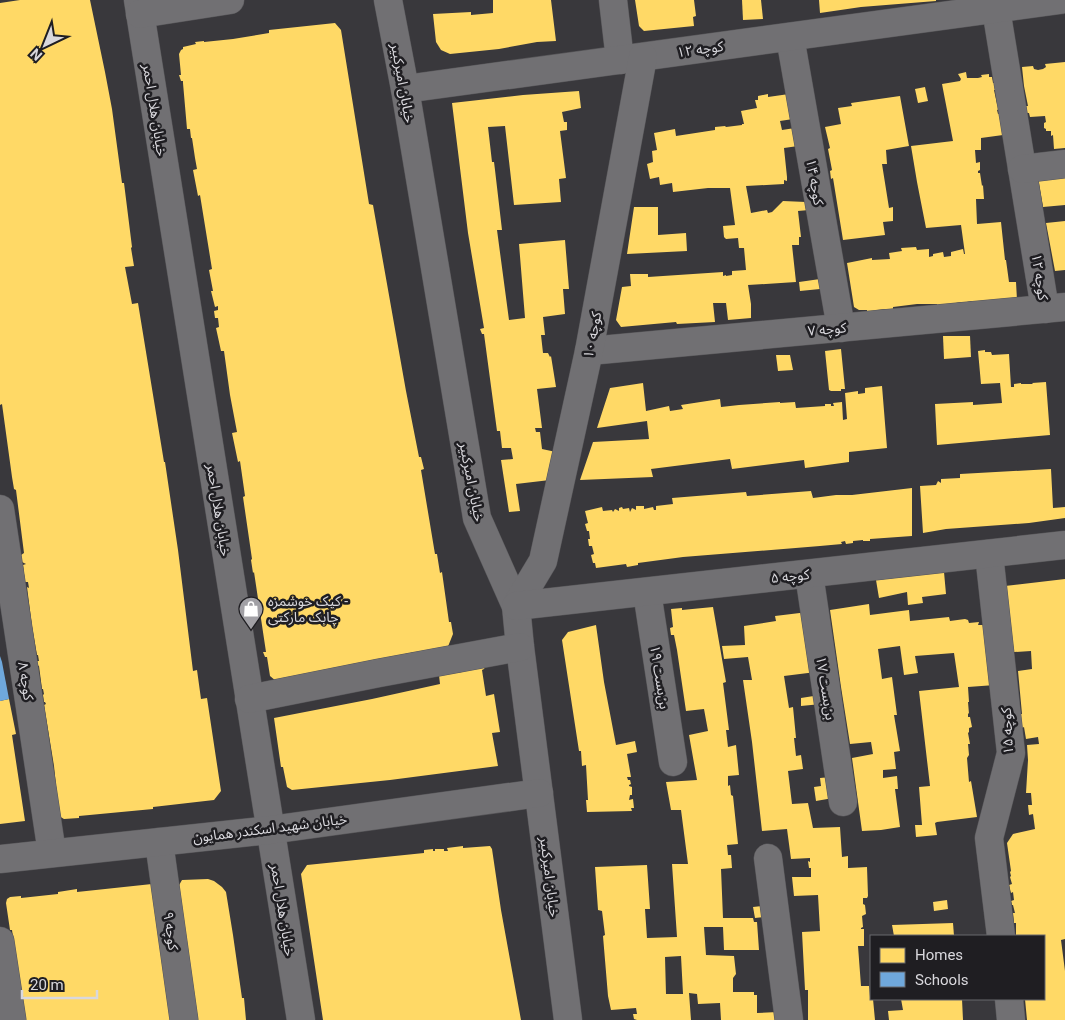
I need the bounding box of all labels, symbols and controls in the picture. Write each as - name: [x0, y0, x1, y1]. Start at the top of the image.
- north arrow: [20, 20, 70, 70]
- street label: کوچه ۱۲: [676, 38, 725, 62]
- street label: خیابان امیرکبیر: [387, 41, 418, 124]
- text: N: [27, 45, 45, 64]
- street label: خیابان هلال احمر: [139, 62, 170, 157]
- street label: کوچه ۱۴: [801, 157, 827, 207]
- street label: کوچه ۱۲: [1026, 253, 1052, 302]
- street label: کوچه ۱۰: [580, 310, 606, 360]
- street label: کوچه ۷: [807, 319, 847, 341]
- street label: خیابان امیرکبیر: [455, 440, 488, 523]
- street label: خیابان هلال احمر: [203, 462, 234, 557]
- street label: کوچه ۵: [770, 566, 811, 588]
- place label: کیک خوشمزه - چابک مارکتی: [268, 593, 348, 627]
- shop icon: کیک خوشمزه - چابک مارکتی: [238, 596, 264, 630]
- street label: بن‌بست ۱۹: [646, 644, 673, 710]
- street label: بن‌بست ۱۷: [812, 655, 839, 721]
- street label: کوچه ۸: [13, 661, 37, 702]
- street label: کوچه ۱۵: [998, 707, 1018, 755]
- street label: خیابان شهید اسکندر همایون: [192, 811, 348, 846]
- street label: خیابان امیرکبیر: [536, 835, 563, 918]
- street label: خیابان هلال احمر: [267, 862, 298, 957]
- street label: کوچه ۹: [158, 911, 182, 952]
- legend: [870, 935, 1045, 1000]
- text: Homes: [915, 946, 963, 964]
- scale bar: [22, 968, 98, 1000]
- text: Schools: [915, 971, 969, 989]
- text: 20 m: [30, 976, 64, 994]

